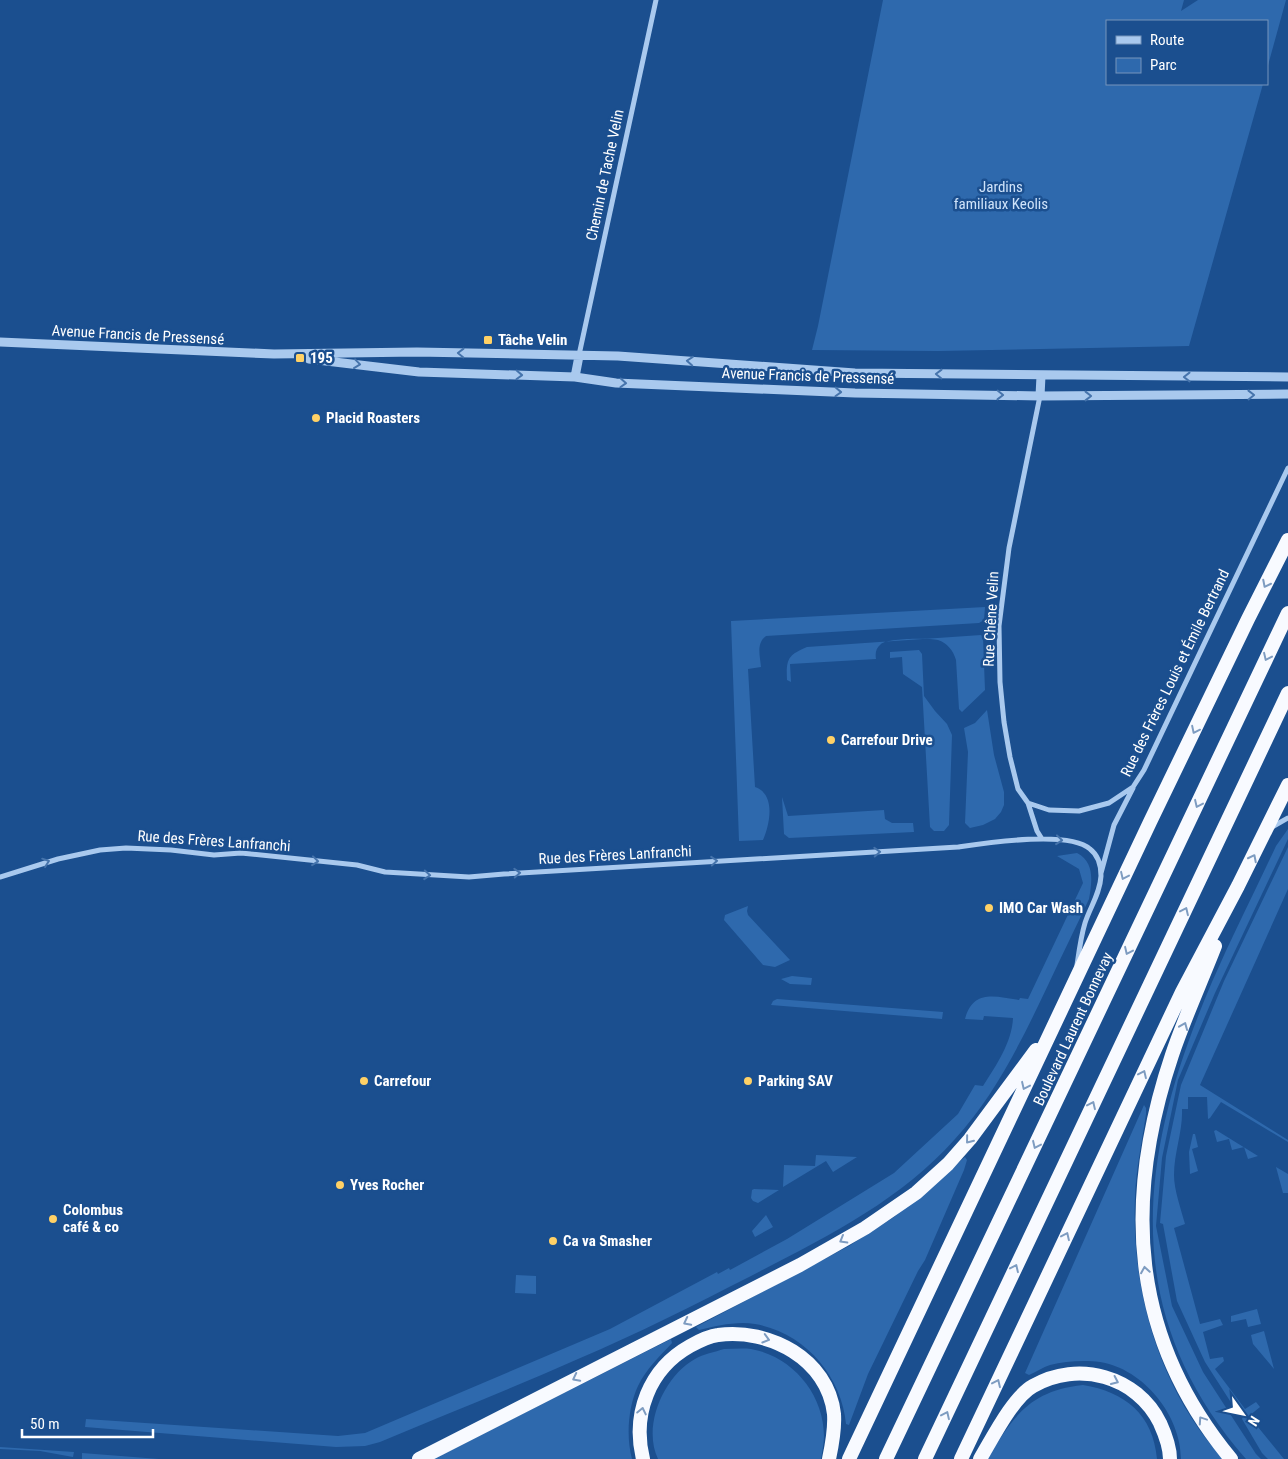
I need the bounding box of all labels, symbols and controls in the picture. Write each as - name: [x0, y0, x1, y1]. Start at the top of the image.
- legend: [1106, 20, 1268, 85]
- text: Route: [1150, 31, 1184, 49]
- text: Parc: [1150, 56, 1177, 74]
- street label: Chemin de Tache Velin: [582, 108, 628, 242]
- park label: Jardins familiaux Keolis: [954, 178, 1048, 213]
- street label: Avenue Francis de Pressensé: [51, 321, 225, 349]
- place label: Tâche Velin: [498, 331, 567, 349]
- marker: Tâche Velin: [482, 334, 494, 346]
- one-way arrow: [456, 348, 464, 359]
- place label: 195: [310, 349, 333, 367]
- marker: 195: [294, 352, 306, 364]
- one-way arrow: [685, 356, 693, 367]
- one-way arrow: [353, 358, 361, 369]
- street label: Avenue Francis de Pressensé: [721, 364, 895, 388]
- one-way arrow: [935, 369, 943, 379]
- one-way arrow: [515, 370, 523, 381]
- one-way arrow: [1183, 372, 1190, 382]
- one-way arrow: [619, 378, 627, 389]
- one-way arrow: [834, 387, 842, 397]
- one-way arrow: [997, 390, 1005, 401]
- one-way arrow: [1248, 390, 1255, 400]
- one-way arrow: [1085, 391, 1093, 401]
- place label: Placid Roasters: [326, 409, 420, 427]
- marker: Placid Roasters: [310, 412, 322, 424]
- street label: Rue des Frères Louis et Émile Bertrand: [1117, 567, 1233, 779]
- street label: Rue Chêne Velin: [980, 571, 1002, 667]
- one-way arrow: [1262, 578, 1272, 587]
- one-way arrow: [1263, 652, 1274, 661]
- one-way arrow: [1190, 725, 1201, 734]
- place label: Carrefour Drive: [841, 731, 933, 749]
- marker: Carrefour Drive: [825, 734, 837, 746]
- one-way arrow: [1194, 799, 1204, 808]
- street label: Rue des Frères Lanfranchi: [137, 827, 291, 855]
- one-way arrow: [1055, 835, 1063, 846]
- street label: Rue des Frères Lanfranchi: [538, 842, 692, 868]
- one-way arrow: [873, 847, 881, 858]
- one-way arrow: [1246, 854, 1257, 863]
- one-way arrow: [312, 855, 320, 866]
- one-way arrow: [711, 856, 719, 867]
- one-way arrow: [42, 858, 50, 868]
- one-way arrow: [514, 867, 522, 878]
- one-way arrow: [423, 869, 431, 880]
- one-way arrow: [1120, 871, 1131, 880]
- place label: IMO Car Wash: [999, 899, 1083, 917]
- marker: IMO Car Wash: [983, 902, 995, 914]
- one-way arrow: [1178, 907, 1189, 916]
- one-way arrow: [1124, 946, 1134, 955]
- street label: Boulevard Laurent Bonnevay: [1030, 949, 1116, 1109]
- one-way arrow: [1178, 1022, 1188, 1030]
- one-way arrow: [1137, 1070, 1148, 1079]
- place label: Carrefour: [374, 1072, 431, 1090]
- place label: Parking SAV: [758, 1072, 833, 1090]
- marker: Carrefour: [358, 1075, 370, 1087]
- marker: Parking SAV: [742, 1075, 754, 1087]
- one-way arrow: [1021, 1081, 1031, 1090]
- one-way arrow: [1086, 1102, 1096, 1111]
- one-way arrow: [966, 1134, 975, 1143]
- one-way arrow: [1032, 1140, 1042, 1149]
- place label: Yves Rocher: [350, 1176, 424, 1194]
- marker: Yves Rocher: [334, 1179, 346, 1191]
- place label: Colombus café & co: [63, 1201, 123, 1236]
- marker: Colombus café & co: [47, 1213, 59, 1225]
- place label: Ca va Smasher: [563, 1232, 652, 1250]
- one-way arrow: [1060, 1232, 1071, 1241]
- one-way arrow: [839, 1234, 848, 1244]
- marker: Ca va Smasher: [547, 1235, 559, 1247]
- one-way arrow: [1009, 1264, 1020, 1273]
- one-way arrow: [1140, 1265, 1151, 1273]
- one-way arrow: [683, 1316, 692, 1326]
- one-way arrow: [761, 1334, 769, 1344]
- one-way arrow: [572, 1372, 581, 1382]
- one-way arrow: [1110, 1374, 1119, 1385]
- one-way arrow: [991, 1379, 1001, 1388]
- north arrow: [1218, 1389, 1268, 1439]
- scale bar: [22, 1406, 154, 1438]
- one-way arrow: [636, 1407, 646, 1415]
- one-way arrow: [939, 1411, 950, 1420]
- text: N: [1245, 1413, 1263, 1429]
- text: 50 m: [30, 1415, 60, 1433]
- one-way arrow: [1199, 1416, 1208, 1426]

